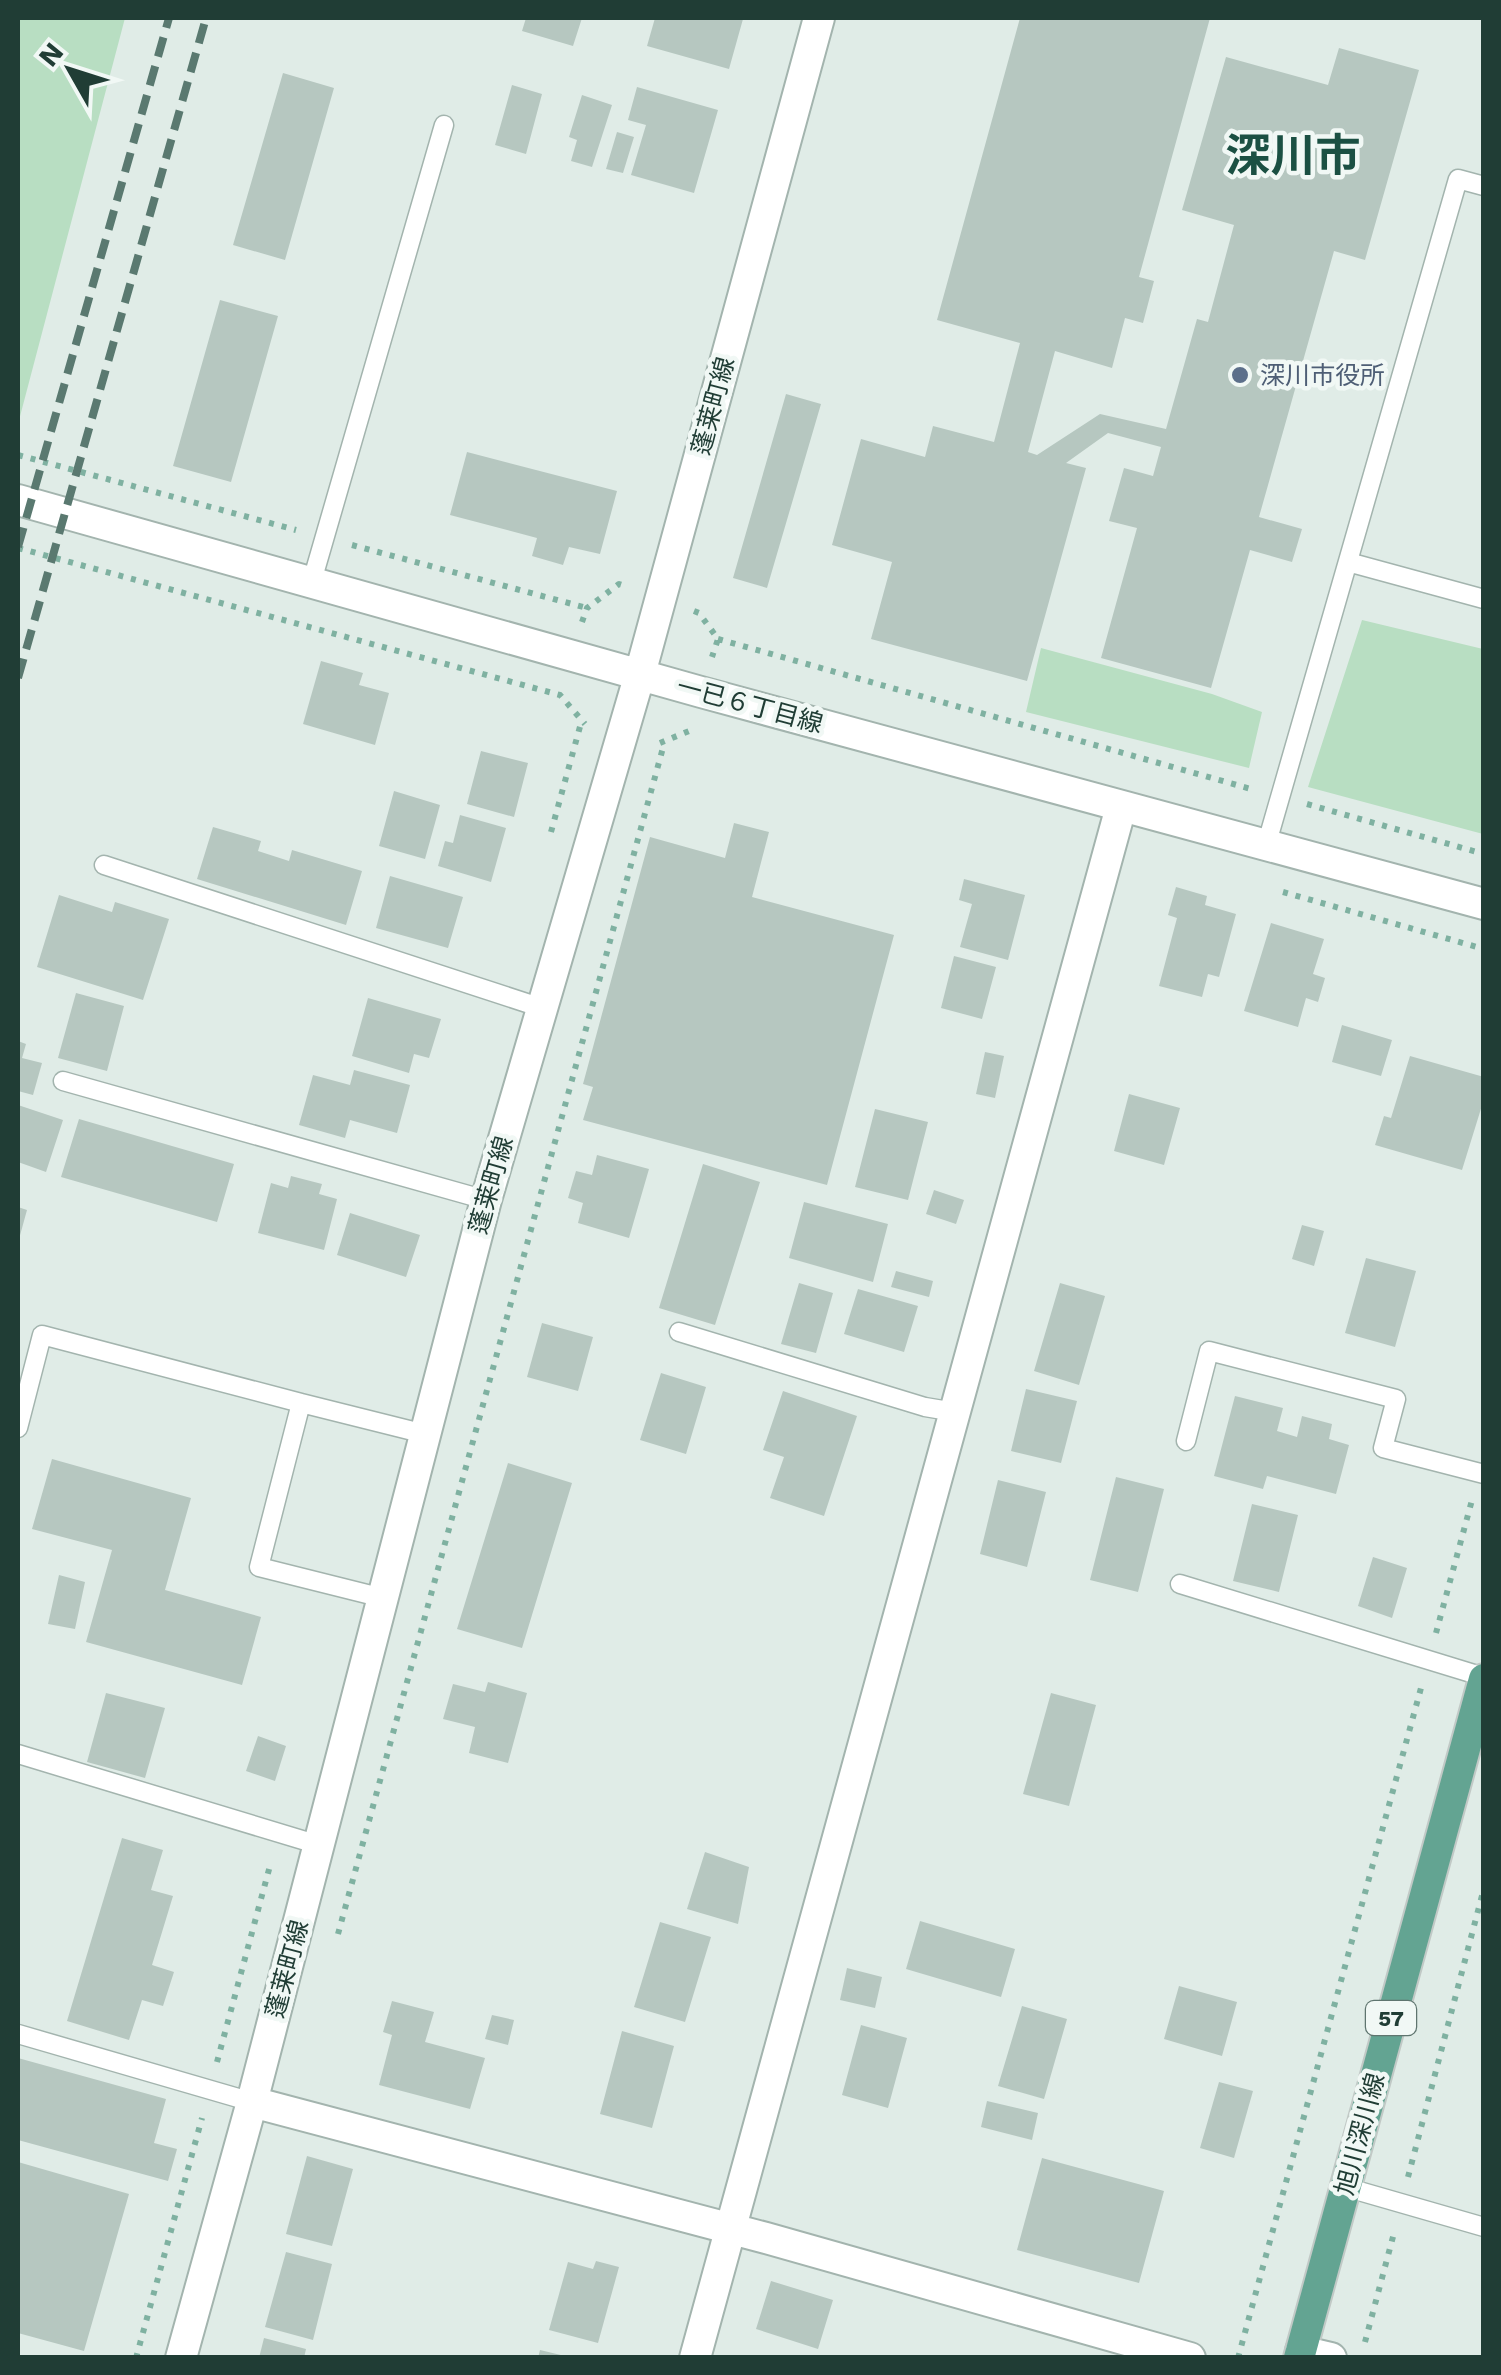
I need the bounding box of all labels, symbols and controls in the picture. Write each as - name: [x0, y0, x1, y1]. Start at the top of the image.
- north arrow: [20, 20, 120, 120]
- text: N: [32, 36, 70, 73]
- district label: 深川市: [1225, 129, 1361, 182]
- street label: 蓬莱町線: [686, 354, 740, 458]
- place label: 深川市役所: [1260, 361, 1385, 390]
- marker: 深川市役所: [1229, 364, 1251, 386]
- street label: 一已６丁目線: [674, 672, 826, 738]
- street label: 蓬莱町線: [463, 1133, 519, 1237]
- street label: 蓬莱町線: [260, 1917, 314, 2021]
- road number: 57: [1366, 2001, 1416, 2035]
- street label: 旭川深川線: [1330, 2070, 1390, 2198]

